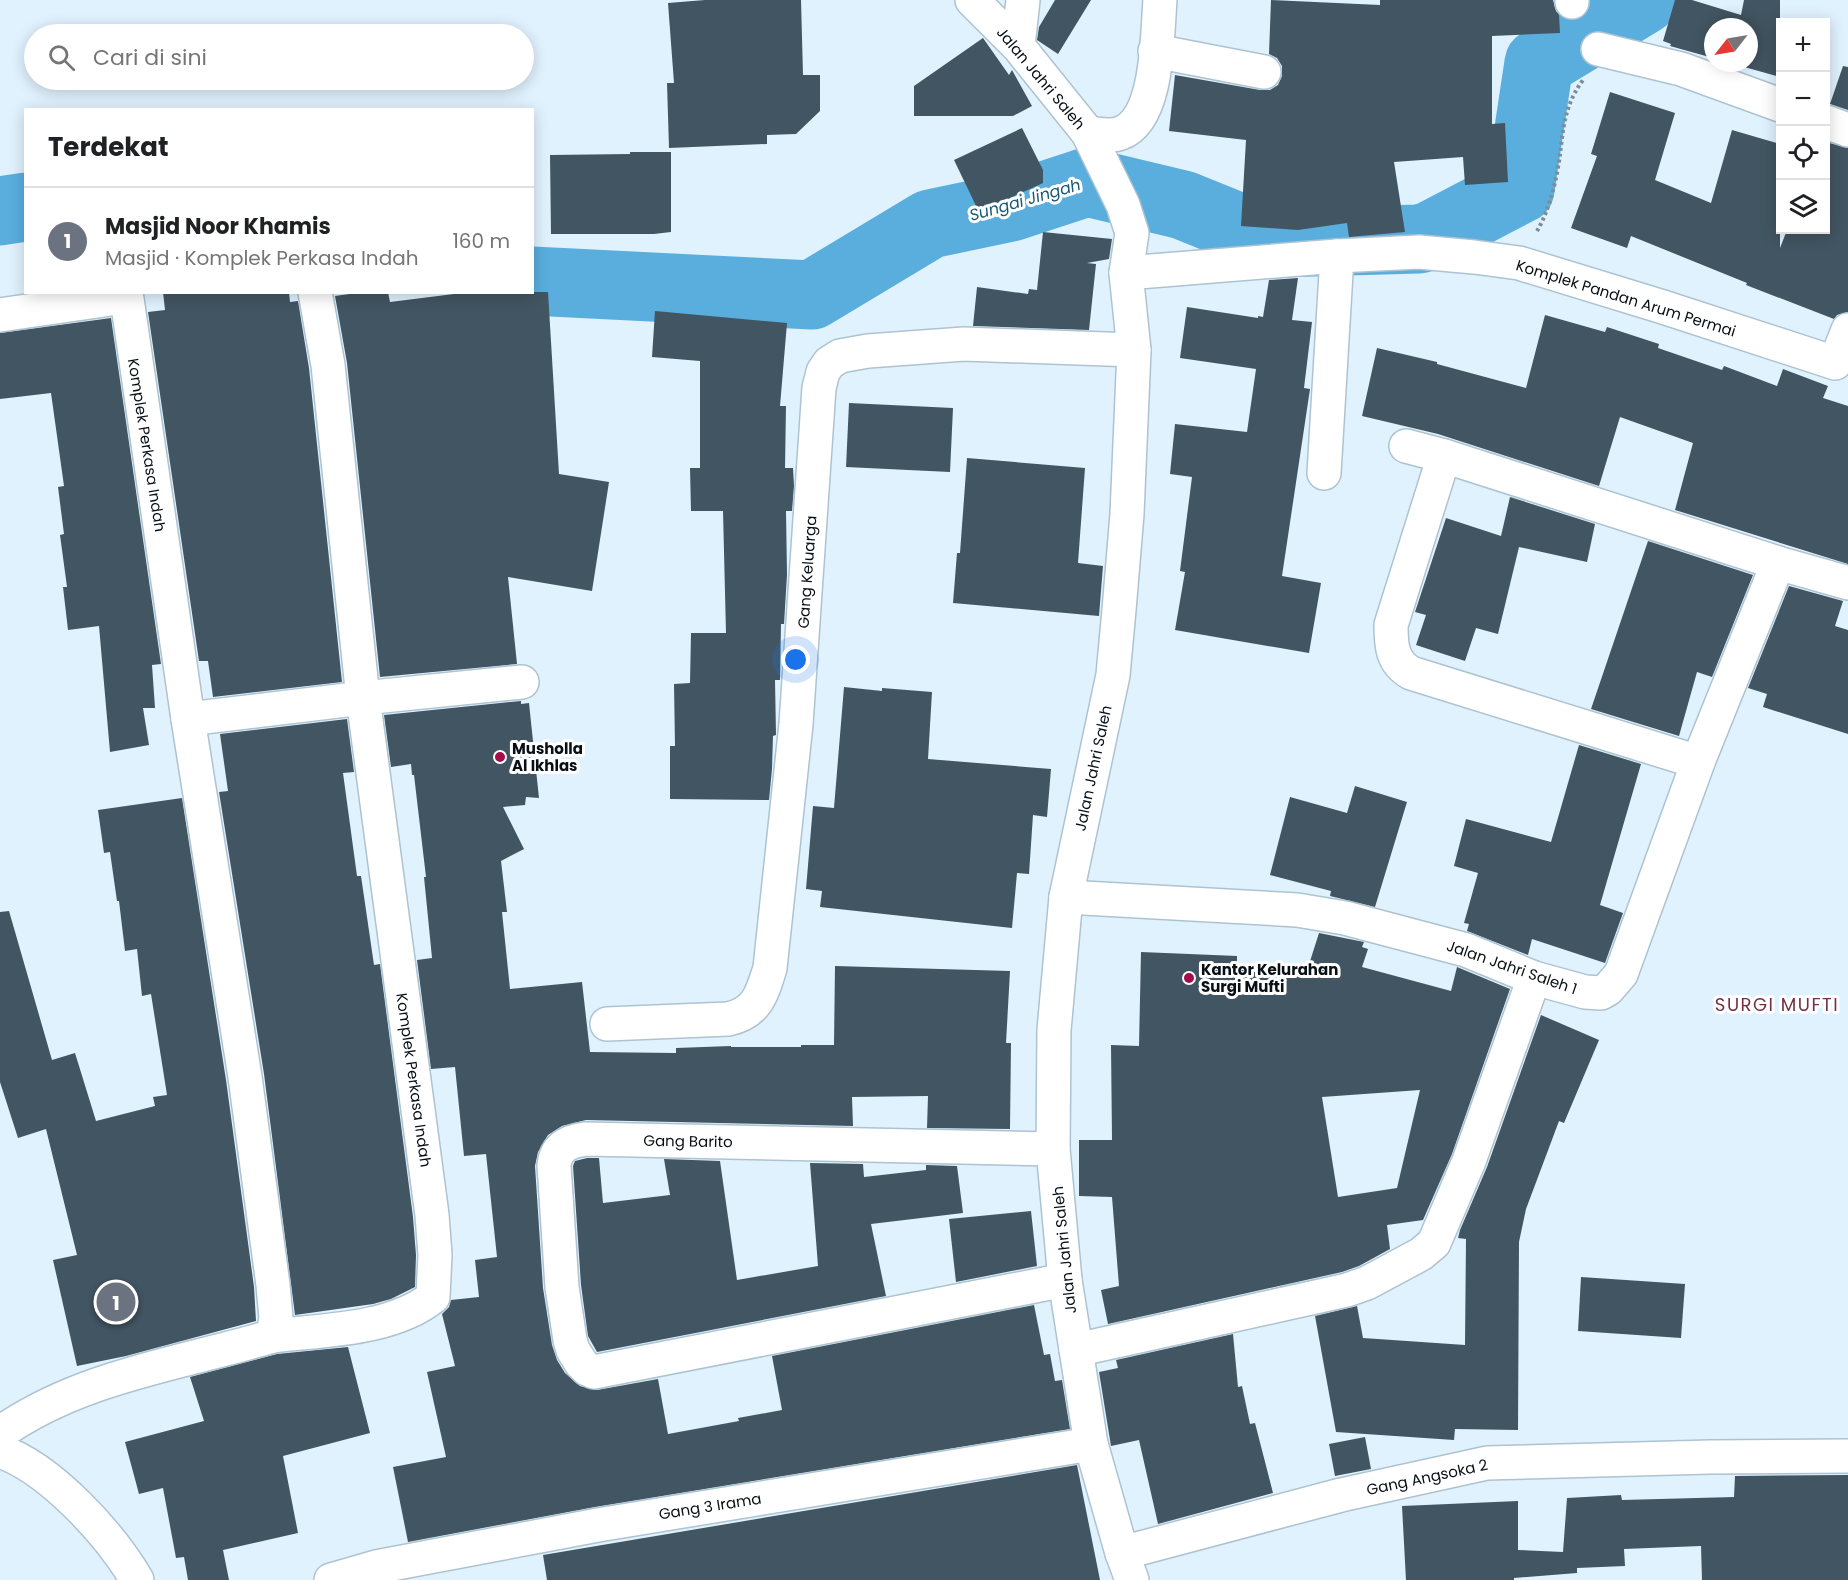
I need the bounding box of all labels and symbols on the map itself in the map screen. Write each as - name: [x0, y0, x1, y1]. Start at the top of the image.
- north arrow: [1704, 18, 1758, 72]
- street label: Jalan Jahri Saleh: [992, 22, 1090, 134]
- water label: Sungai Jingah: [967, 173, 1083, 227]
- street label: Komplek Pandan Arum Permai: [1514, 255, 1738, 341]
- street label: Komplek Perkasa Indah: [123, 357, 171, 533]
- street label: Gang Keluarga: [793, 515, 821, 629]
- your location: [781, 645, 810, 674]
- street label: Jalan Jahri Saleh: [1069, 703, 1117, 833]
- place label: Musholla Al Ikhlas: [512, 738, 583, 776]
- marker: Musholla Al Ikhlas: [493, 750, 507, 764]
- street label: Jalan Jahri Saleh 1: [1444, 935, 1580, 999]
- place label: Kantor Kelurahan Surgi Mufti: [1201, 959, 1338, 997]
- marker: Kantor Kelurahan Surgi Mufti: [1182, 971, 1196, 985]
- street label: Komplek Perkasa Indah: [391, 992, 437, 1168]
- district label: SURGI MUFTI: [1715, 992, 1839, 1017]
- street label: Gang Barito: [643, 1130, 733, 1152]
- street label: Jalan Jahri Saleh: [1047, 1185, 1081, 1315]
- pin: 1: [96, 1280, 136, 1324]
- street label: Gang Angsoka 2: [1364, 1454, 1490, 1500]
- street label: Gang 3 Irama: [657, 1488, 763, 1524]

